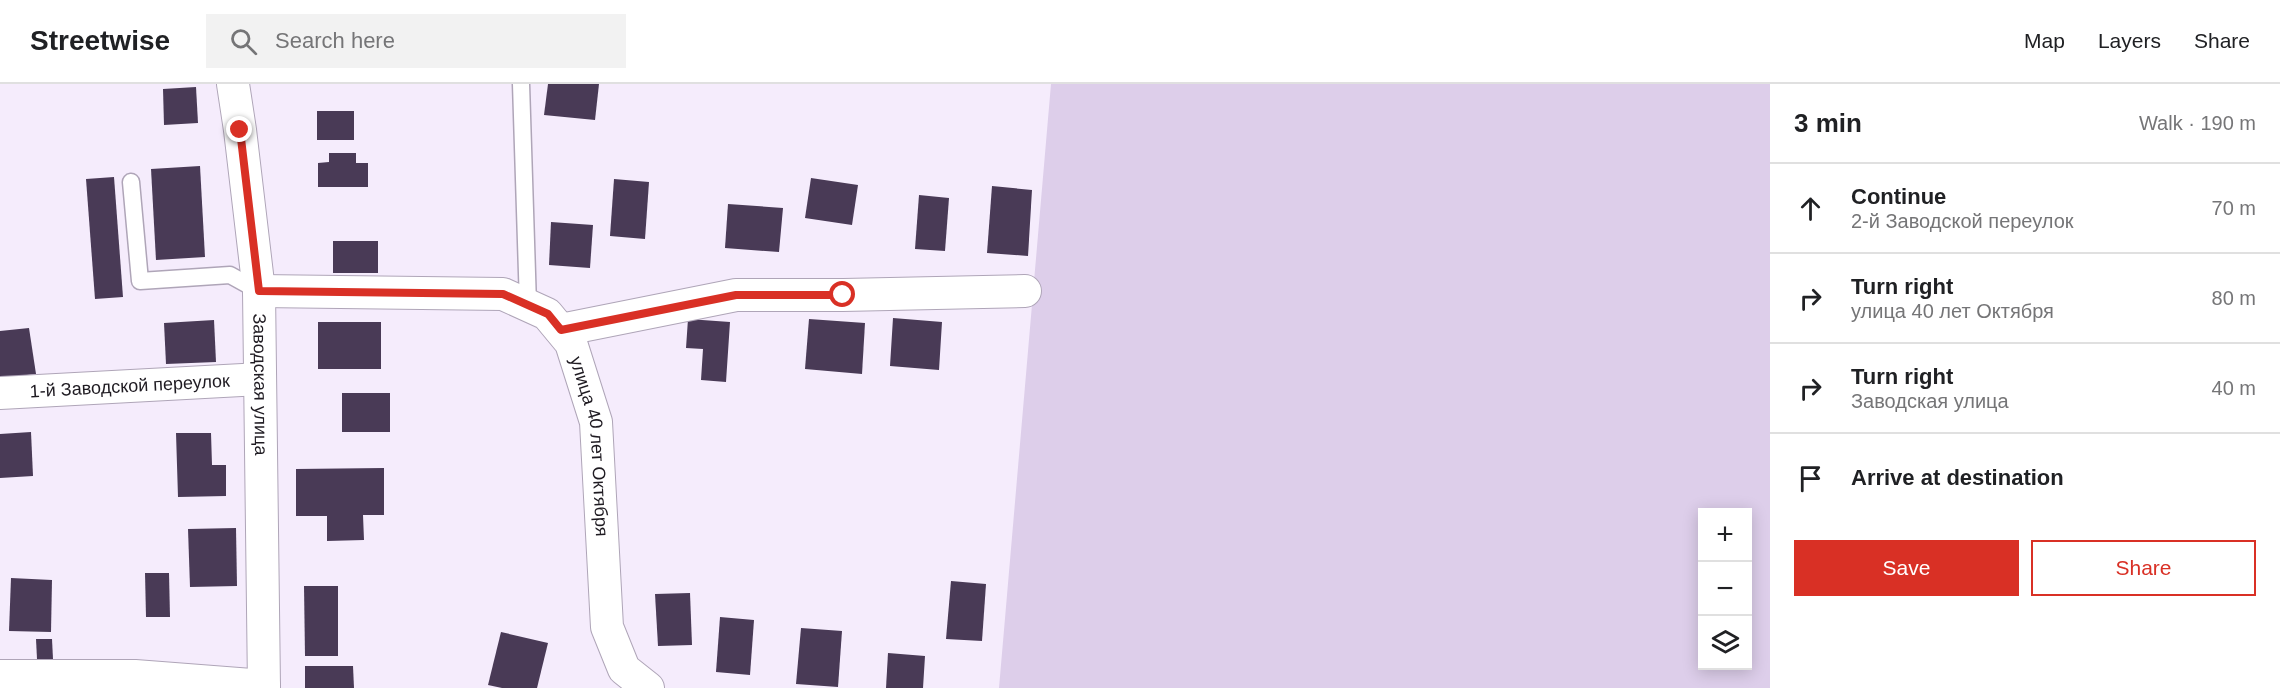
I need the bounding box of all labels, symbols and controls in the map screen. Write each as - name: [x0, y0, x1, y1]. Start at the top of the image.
- search box: [206, 14, 626, 68]
- text: Streetwise: [30, 25, 170, 56]
- icon: search: [227, 25, 260, 58]
- text: Search here: [275, 28, 395, 53]
- text: Map: [2024, 29, 2065, 52]
- text: Layers: [2098, 29, 2161, 52]
- text: Share: [2194, 29, 2250, 52]
- text: 3 min: [1794, 108, 1862, 138]
- text: Walk · 190 m: [2139, 112, 2256, 134]
- route end: [226, 116, 252, 142]
- text: Continue: [1851, 184, 1946, 209]
- icon: ahead: [1794, 192, 1827, 225]
- text: 70 m: [2212, 197, 2256, 219]
- text: 2-й Заводской переулок: [1851, 210, 2074, 232]
- text: Turn right: [1851, 274, 1953, 299]
- route start: [829, 281, 855, 307]
- icon: right: [1794, 282, 1827, 315]
- text: 80 m: [2212, 287, 2256, 309]
- text: улица 40 лет Октября: [1851, 300, 2054, 322]
- street label: Заводская улица: [249, 313, 271, 456]
- street label: улица 40 лет Октября: [566, 354, 612, 537]
- text: Turn right: [1851, 364, 1953, 389]
- street label: 1-й Заводской переулок: [29, 371, 231, 401]
- icon: right: [1794, 372, 1827, 405]
- text: 40 m: [2212, 377, 2256, 399]
- text: Заводская улица: [1851, 390, 2009, 412]
- icon: arrive: [1794, 462, 1827, 495]
- text: Arrive at destination: [1851, 465, 2064, 490]
- map controls: [1698, 508, 1752, 670]
- button: +: [1698, 508, 1752, 562]
- button: Save: [1794, 540, 2019, 596]
- button: Share: [2031, 540, 2256, 596]
- button: −: [1698, 562, 1752, 616]
- button: layers: [1698, 616, 1752, 670]

